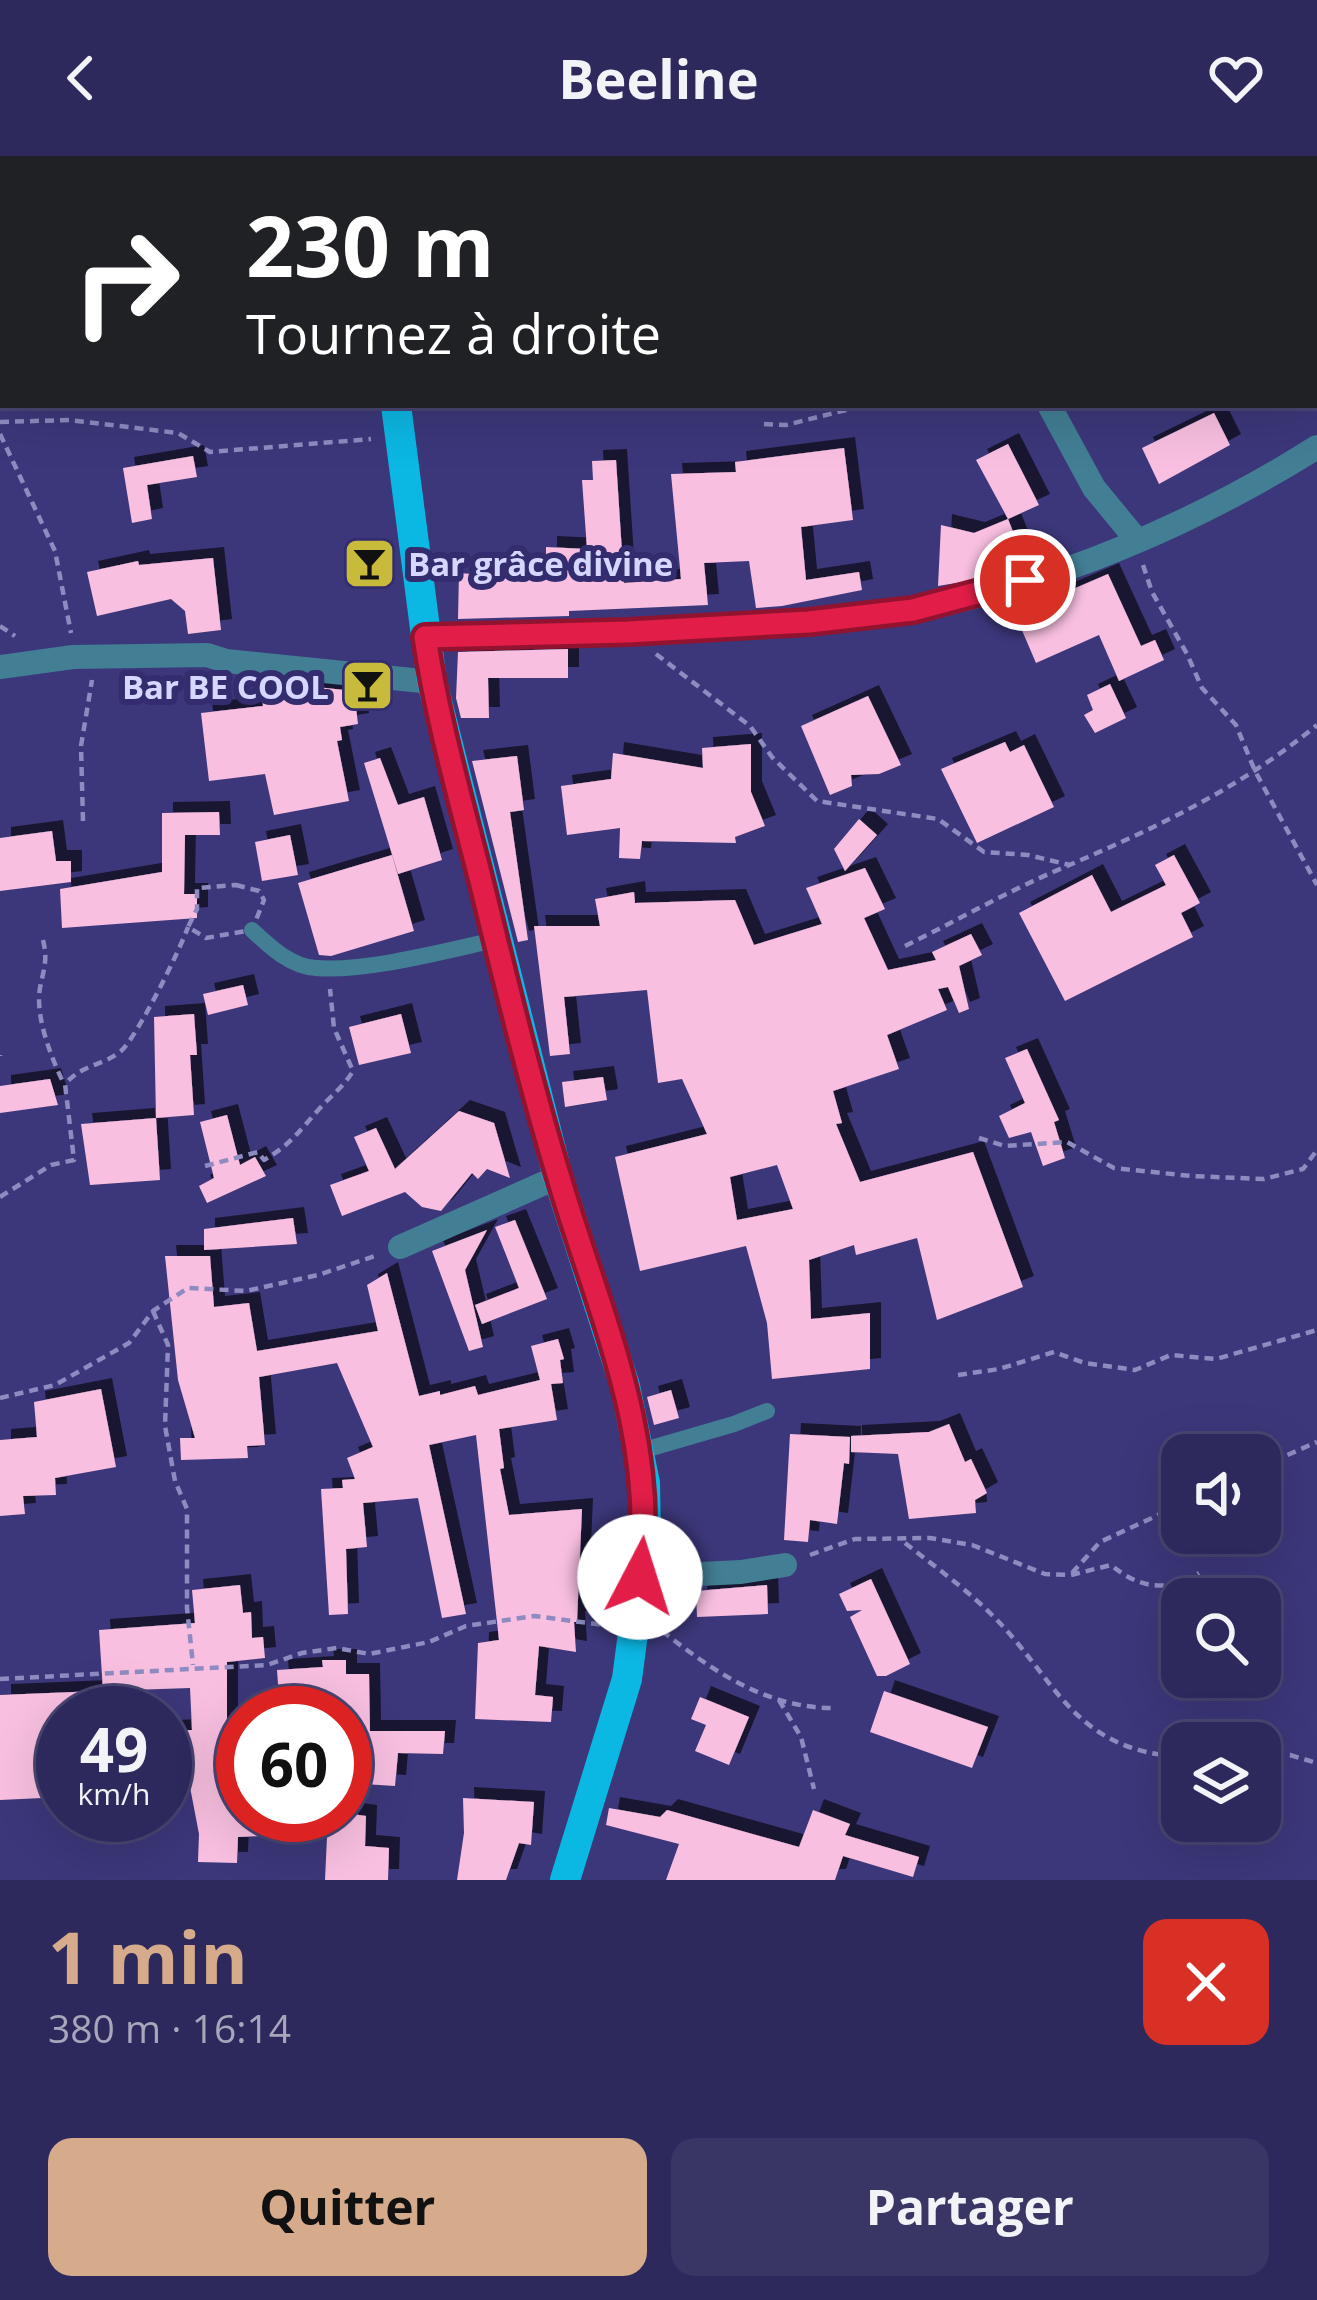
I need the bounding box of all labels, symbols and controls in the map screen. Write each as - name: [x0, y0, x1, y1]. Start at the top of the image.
- text: Beeline: [558, 41, 759, 115]
- icon: back: [48, 45, 114, 111]
- icon: heart: [1203, 45, 1269, 111]
- text: 230 m: [246, 187, 494, 302]
- icon: right: [48, 204, 204, 360]
- text: Tournez à droite: [246, 296, 661, 370]
- pin: [974, 529, 1076, 631]
- bar icon: Bar grâce divine: [341, 535, 397, 591]
- place label: Bar grâce divine: [408, 541, 673, 586]
- icon: arrive: [992, 547, 1058, 613]
- bar icon: Bar BE COOL: [340, 658, 396, 714]
- place label: Bar BE COOL: [122, 664, 329, 709]
- map controls: [1161, 1434, 1281, 1842]
- button: sound: [1161, 1434, 1281, 1554]
- position arrow: [577, 1514, 703, 1640]
- button: search: [1161, 1578, 1281, 1698]
- speed limit sign: 60: [216, 1686, 372, 1842]
- text: 49: [80, 1708, 148, 1790]
- button: layers: [1161, 1722, 1281, 1842]
- text: km/h: [78, 1773, 150, 1814]
- text: 1 min: [48, 1907, 248, 2005]
- button: close: [1143, 1919, 1269, 2045]
- text: 380 m · 16:14: [48, 2001, 291, 2054]
- button: Quitter: [48, 2138, 647, 2276]
- button: Partager: [671, 2138, 1269, 2276]

